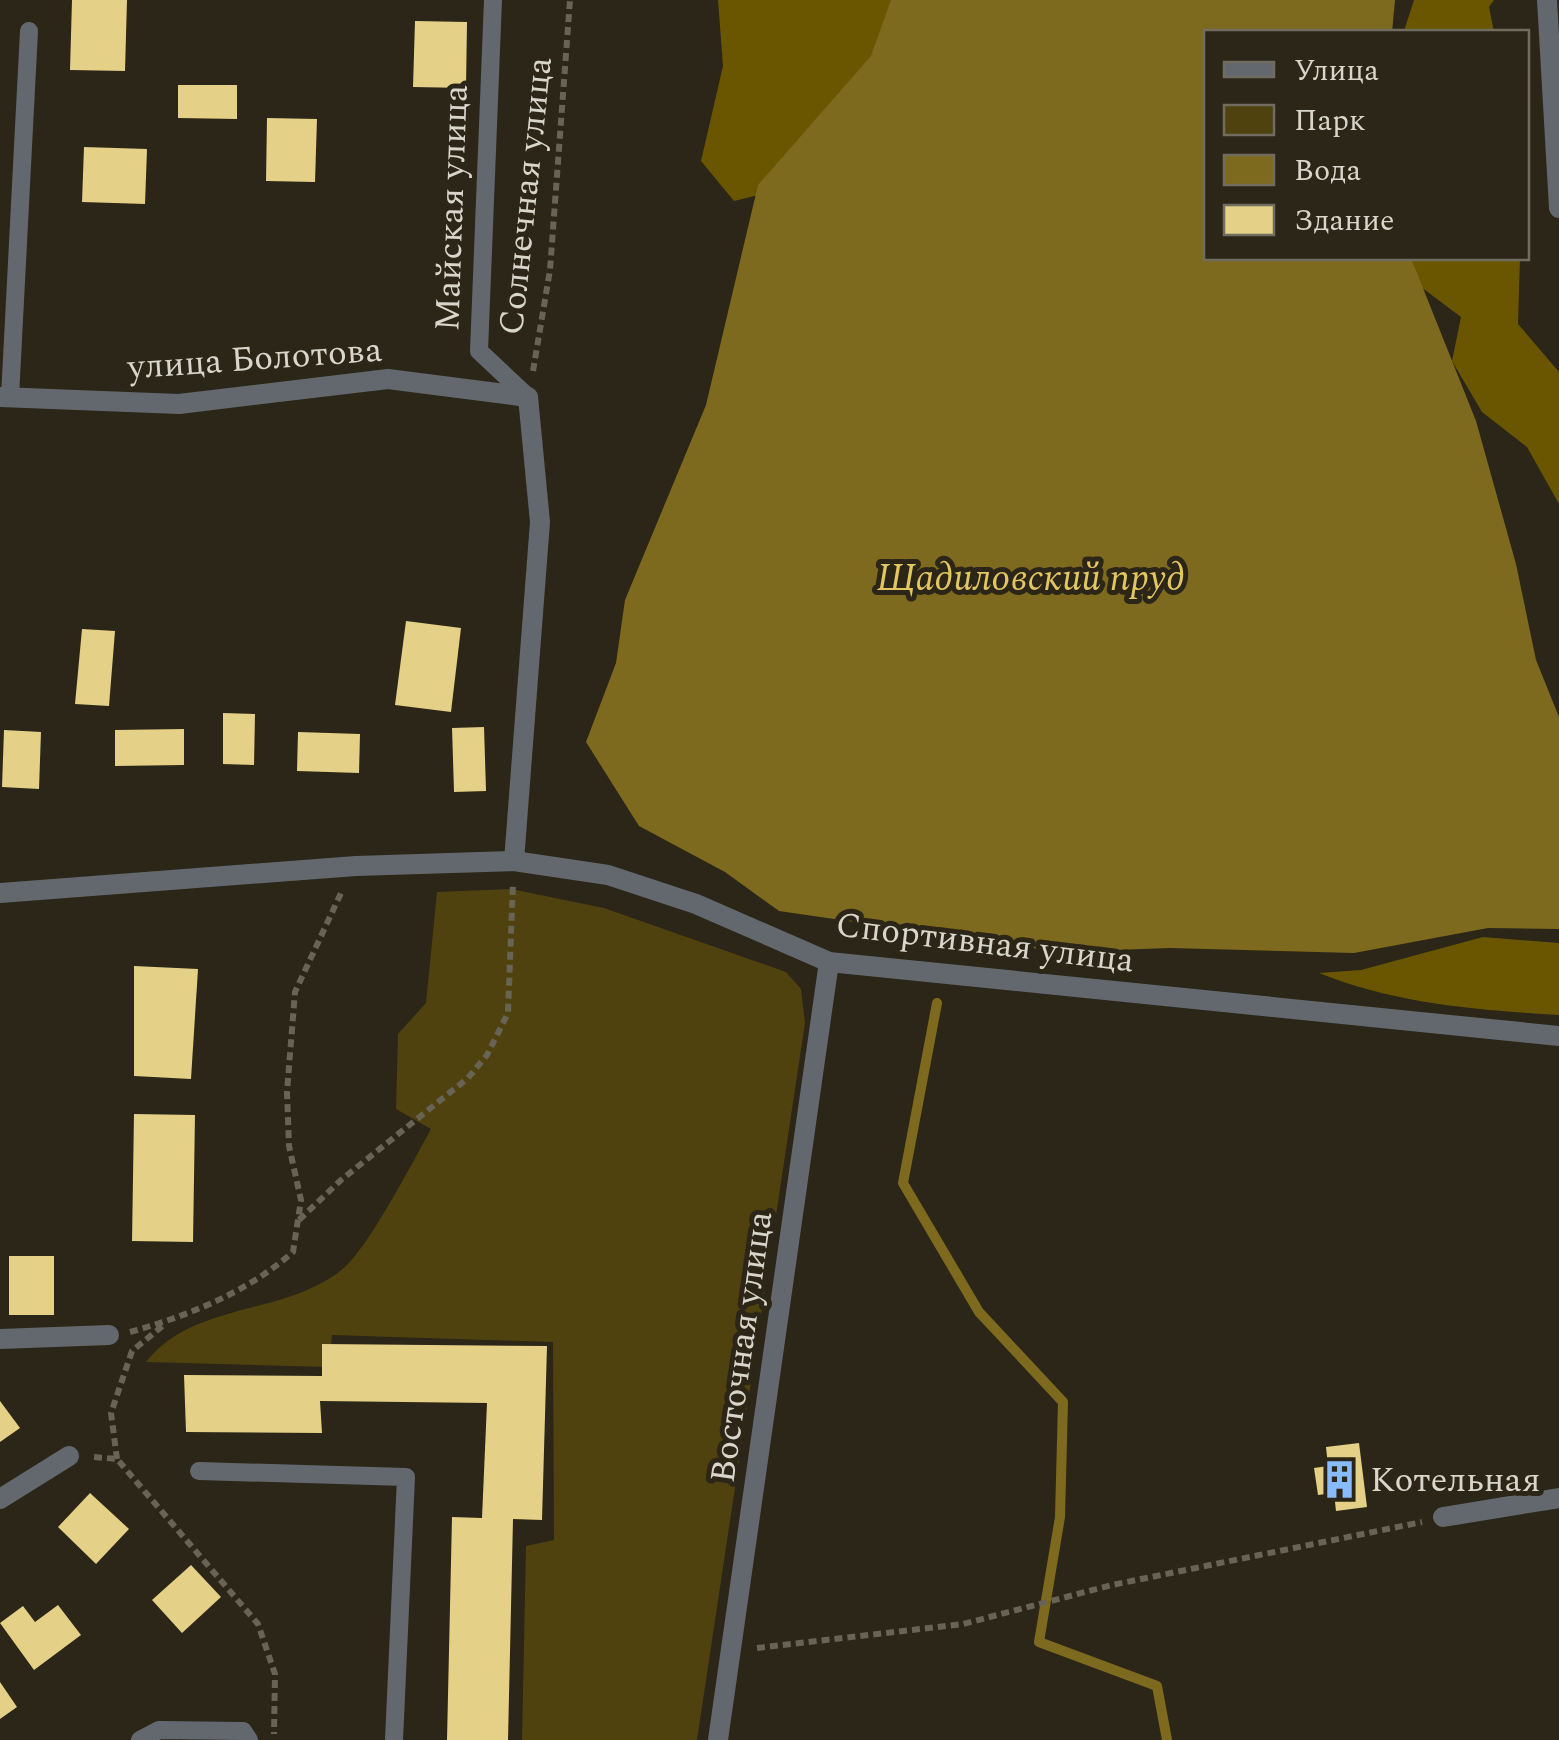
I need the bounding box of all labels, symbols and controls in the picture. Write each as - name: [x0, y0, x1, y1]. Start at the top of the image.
- legend: [1204, 30, 1529, 260]
- text: Улица: [1294, 48, 1379, 94]
- street label: Солнечная улица: [485, 54, 567, 338]
- street label: Майская улица: [421, 84, 483, 332]
- text: Парк: [1294, 98, 1366, 144]
- text: Вода: [1294, 148, 1361, 194]
- text: Здание: [1294, 198, 1395, 244]
- street label: улица Болотова: [125, 324, 384, 394]
- water label: Щадиловский пруд: [876, 550, 1186, 608]
- street label: Спортивная улица: [833, 898, 1137, 988]
- street label: Восточная улица: [697, 1208, 787, 1486]
- place label: Котельная: [1370, 1454, 1540, 1507]
- building icon: Котельная: [1319, 1459, 1361, 1501]

